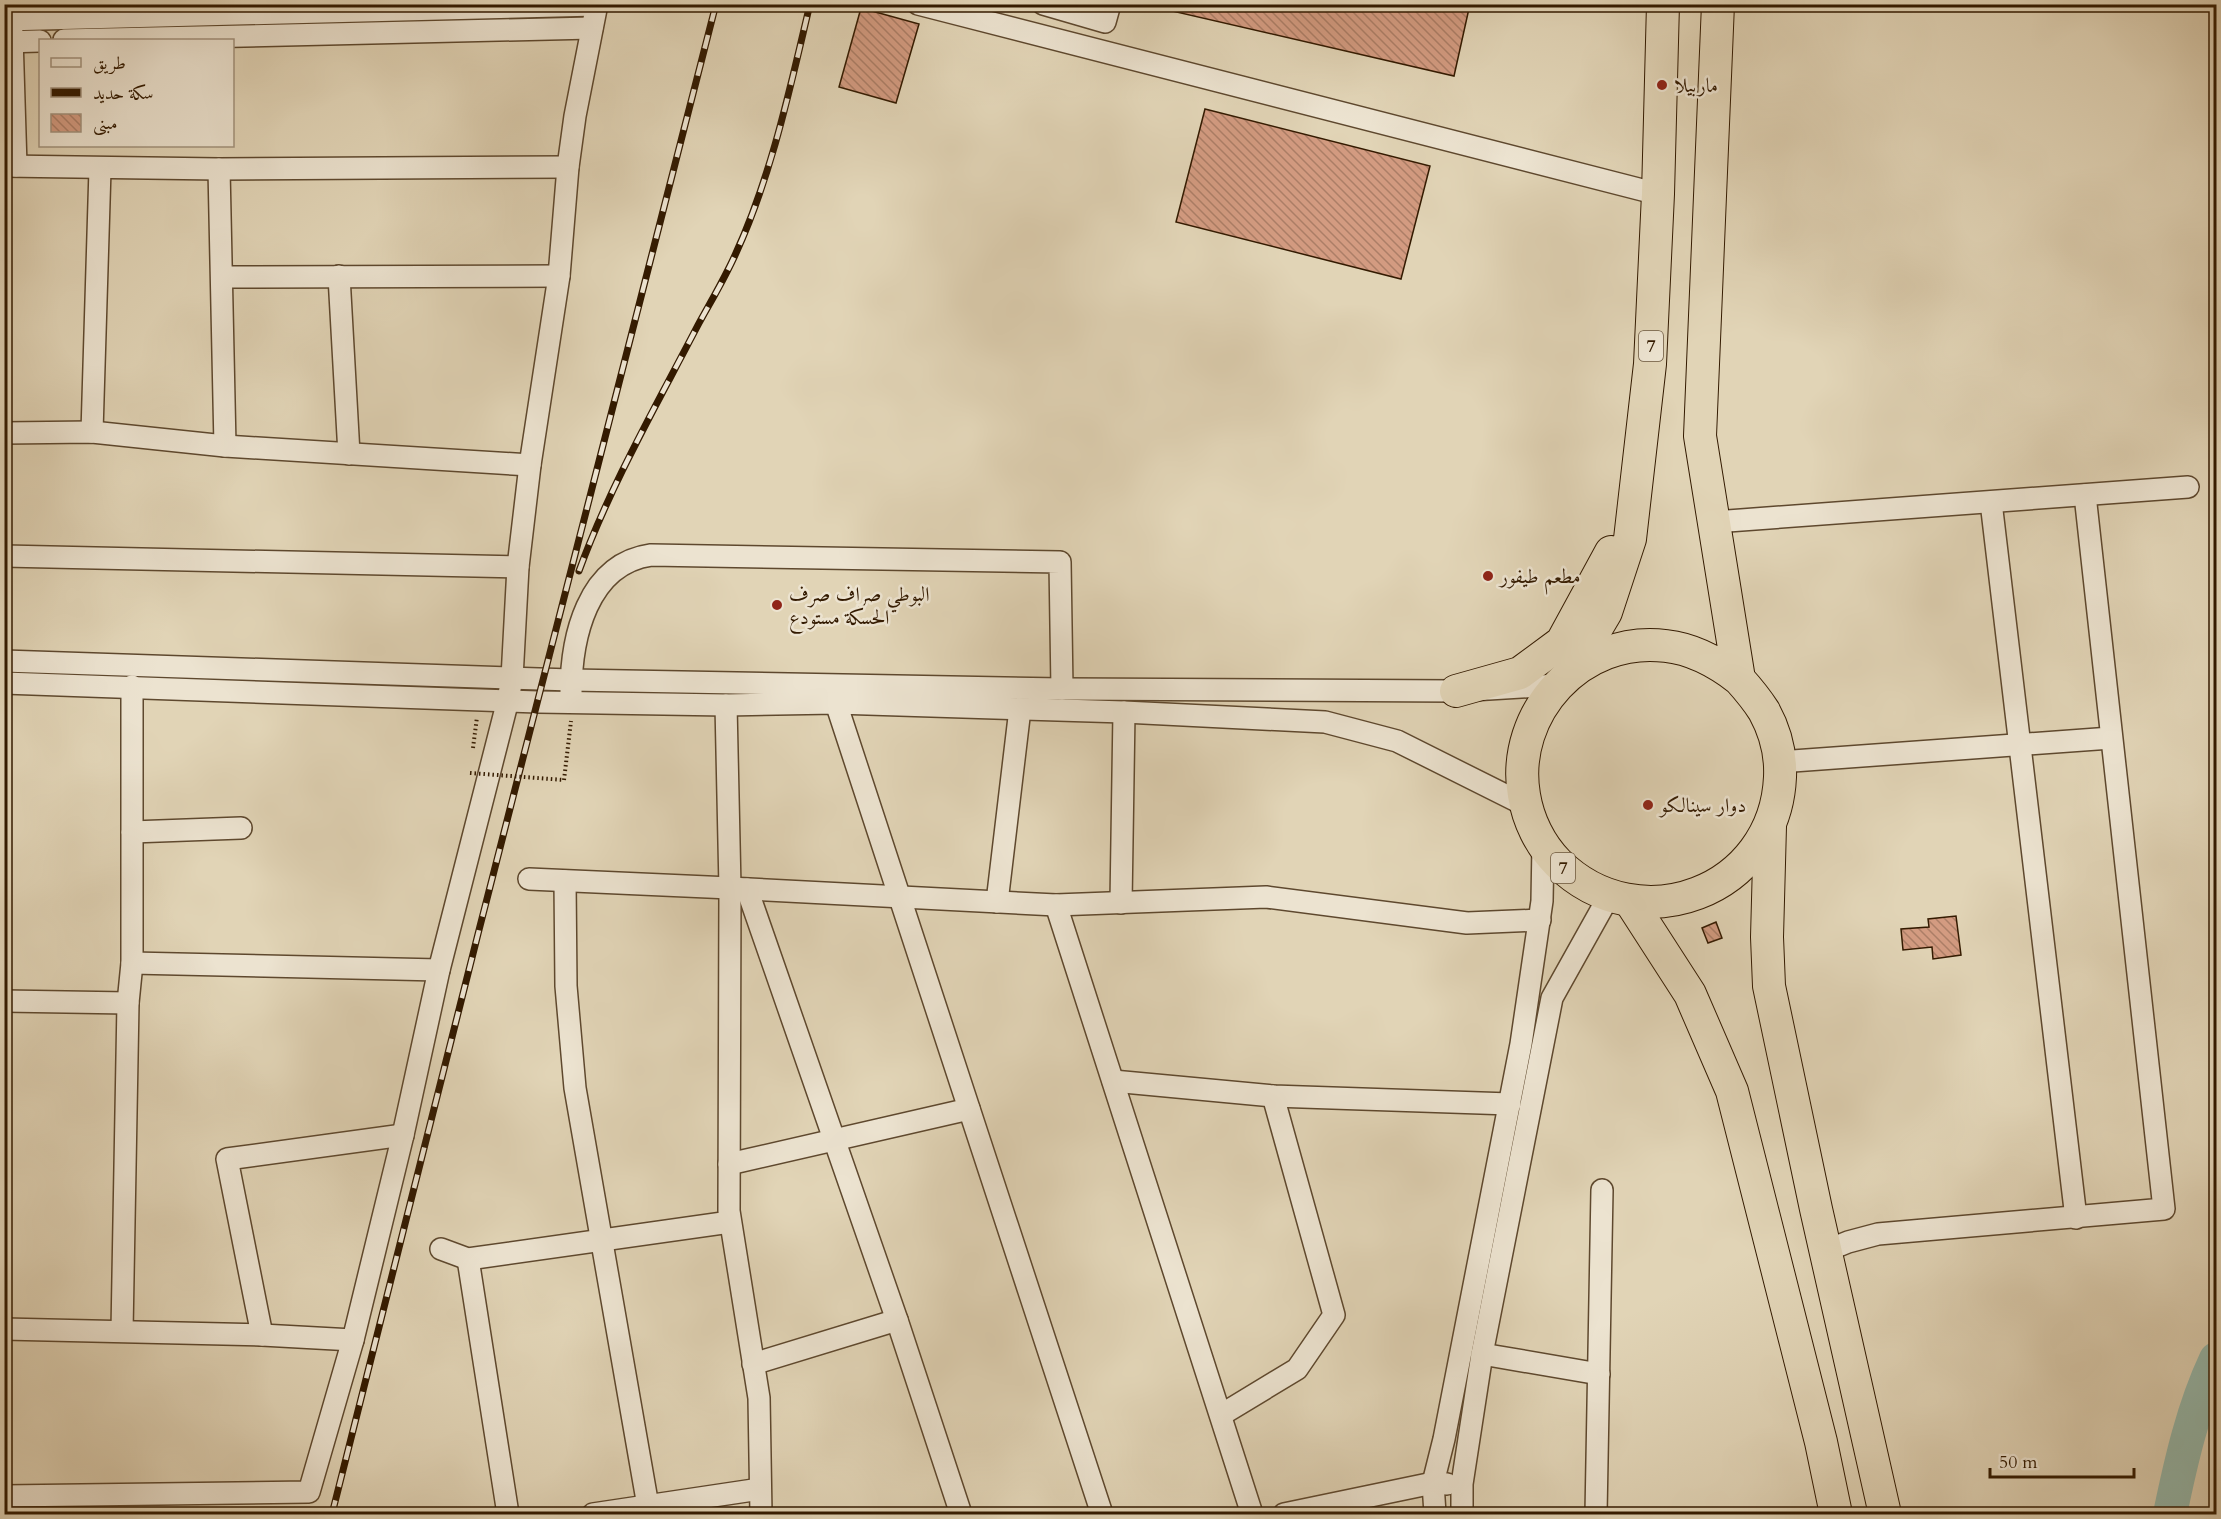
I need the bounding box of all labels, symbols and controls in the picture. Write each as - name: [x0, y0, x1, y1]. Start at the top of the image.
- legend: [39, 39, 234, 147]
- text: طريق: [93, 51, 126, 76]
- place label: ماربيلا: [1674, 72, 1718, 99]
- marker: ماربيلا: [1655, 78, 1669, 92]
- text: سكة حديد: [93, 81, 154, 106]
- text: مبنى: [93, 111, 118, 136]
- road number: 7: [1639, 331, 1663, 361]
- place label: مطعم طيفور: [1498, 563, 1581, 595]
- marker: مطعم طيفور: [1481, 569, 1495, 583]
- place label: البوطي صراف صرف الحسكة مستودع: [789, 581, 930, 635]
- marker: البوطي صراف صرف الحسكة مستودع: [770, 598, 784, 612]
- place label: دوار سينالكو: [1658, 792, 1746, 819]
- marker: دوار سينالكو: [1641, 798, 1655, 812]
- road number: 7: [1551, 853, 1575, 883]
- scale bar: [1990, 1441, 2134, 1479]
- text: 50 m: [1999, 1450, 2038, 1475]

